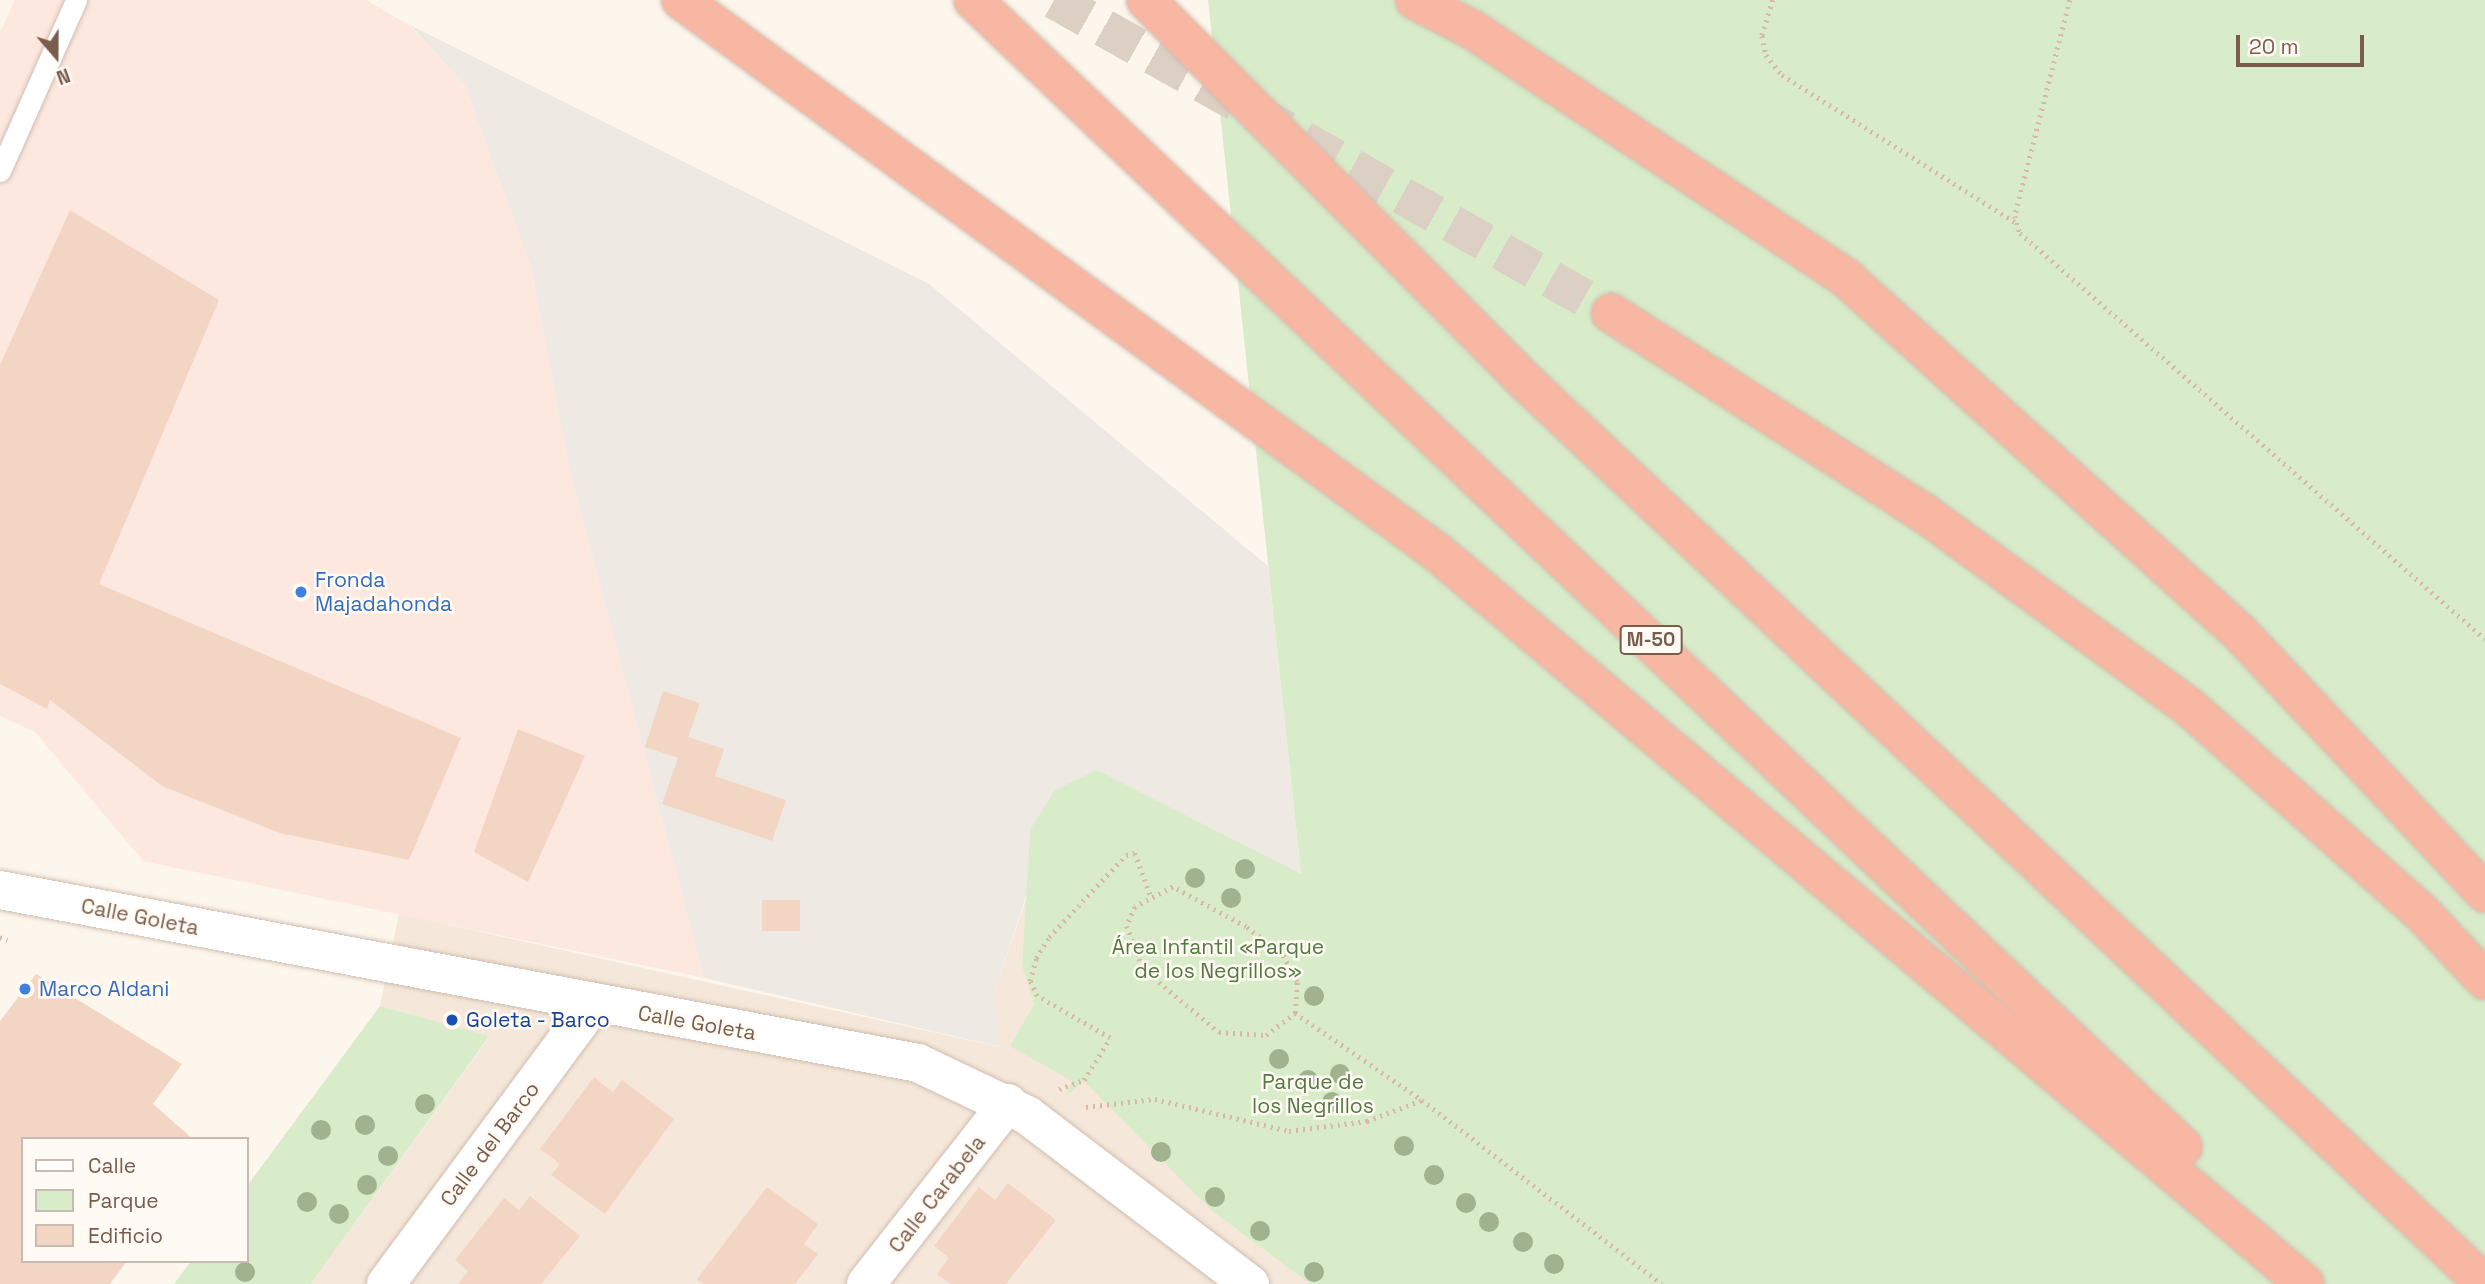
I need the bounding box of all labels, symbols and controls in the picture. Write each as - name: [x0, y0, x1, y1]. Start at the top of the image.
- north arrow: [21, 21, 91, 91]
- scale bar: [2240, 21, 2368, 65]
- text: 20 m: [2249, 33, 2299, 60]
- text: N: [53, 62, 74, 90]
- place label: Fronda Majadahonda: [315, 567, 452, 617]
- marker: Fronda Majadahonda: [293, 584, 309, 600]
- road number: M-50: [1620, 624, 1682, 656]
- street label: Calle Goleta: [79, 893, 201, 941]
- park label: Área Infantil «Parque de los Negrillos»: [1112, 934, 1324, 984]
- place label: Marco Aldani: [39, 976, 170, 1002]
- marker: Marco Aldani: [17, 981, 33, 997]
- street label: Calle Goleta: [636, 1000, 758, 1046]
- place label: Goleta - Barco: [466, 1007, 611, 1033]
- marker: Goleta - Barco: [444, 1012, 460, 1028]
- park label: Parque de los Negrillos: [1252, 1069, 1374, 1119]
- street label: Calle del Barco: [435, 1077, 545, 1211]
- street label: Calle Carabela: [883, 1130, 991, 1258]
- legend: [21, 1137, 248, 1263]
- text: Calle: [88, 1152, 136, 1179]
- text: Parque: [88, 1187, 159, 1214]
- text: Edificio: [88, 1222, 163, 1249]

